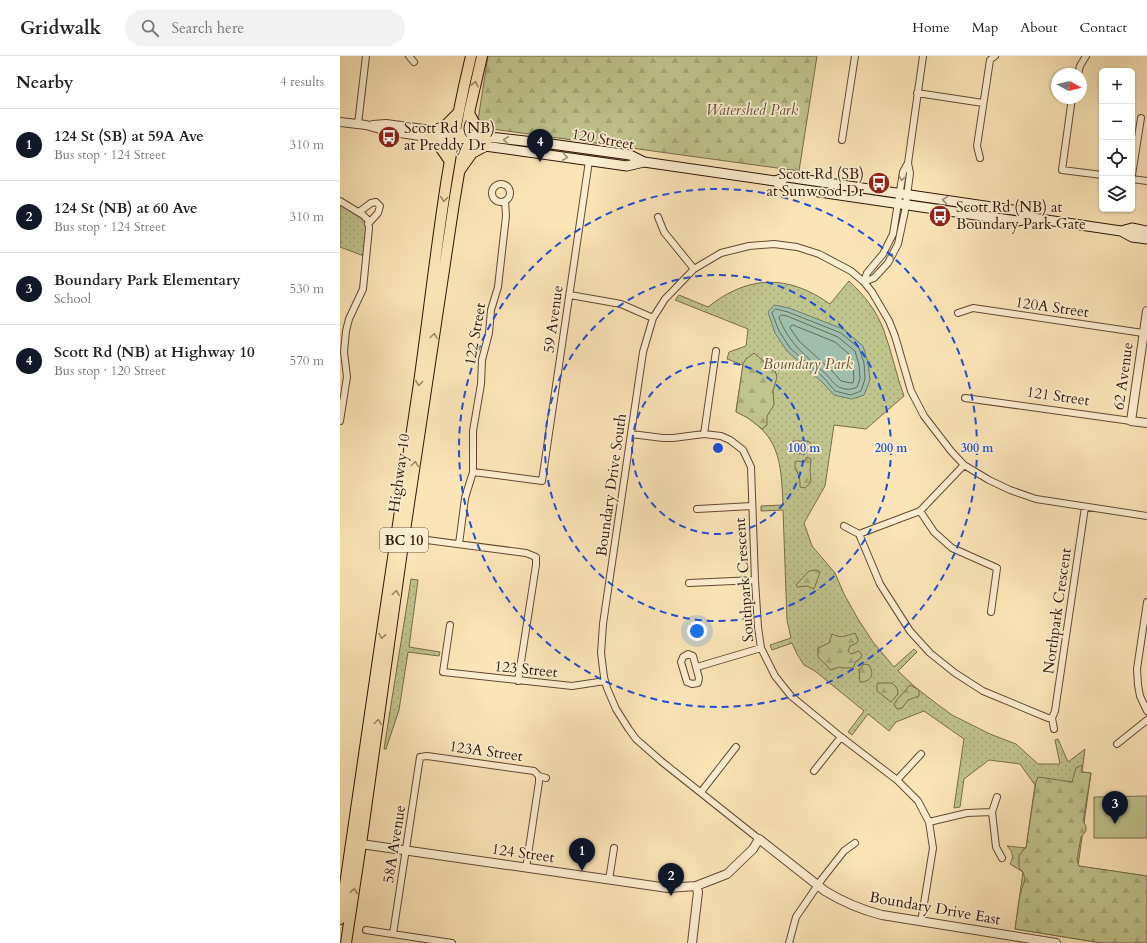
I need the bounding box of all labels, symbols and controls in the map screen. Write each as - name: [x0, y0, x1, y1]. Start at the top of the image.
- search box: [125, 10, 405, 46]
- text: Gridwalk: [20, 15, 101, 41]
- icon: search: [139, 17, 161, 39]
- text: Search here: [171, 18, 244, 38]
- text: Home: [912, 18, 950, 37]
- text: Map: [972, 18, 998, 37]
- text: About: [1020, 18, 1057, 37]
- text: Contact: [1079, 18, 1127, 37]
- north arrow: [1051, 68, 1087, 104]
- map controls: [1099, 68, 1135, 212]
- button: +: [1099, 68, 1135, 104]
- text: Nearby: [16, 71, 73, 94]
- text: 4 results: [280, 73, 324, 91]
- one-way arrow: [471, 81, 479, 88]
- park label: Watershed Park: [706, 100, 799, 120]
- button: −: [1099, 104, 1135, 140]
- place label: Scott Rd (NB) at Preddy Dr: [404, 118, 495, 155]
- bus stop icon: Scott Rd (NB) at Preddy Dr: [376, 124, 402, 150]
- street label: 120 Street: [570, 124, 636, 154]
- text: 124 St (SB) at 59A Ave: [54, 126, 204, 146]
- pin: 4: [527, 129, 553, 162]
- one-way arrow: [503, 135, 509, 144]
- text: 1: [26, 136, 32, 154]
- text: 310 m: [290, 136, 324, 154]
- button: locate: [1099, 140, 1135, 176]
- text: Bus stop · 124 Street: [54, 146, 165, 164]
- one-way arrow: [562, 152, 568, 161]
- place label: Scott Rd (SB) at Sunwood Dr: [767, 164, 865, 201]
- bus stop icon: Scott Rd (SB) at Sunwood Dr: [866, 170, 892, 196]
- one-way arrow: [898, 175, 907, 181]
- button: layers: [1099, 176, 1135, 212]
- one-way arrow: [439, 195, 448, 202]
- one-way arrow: [942, 196, 948, 205]
- place label: Scott Rd (NB) at Boundary Park Gate: [956, 197, 1086, 234]
- text: 124 St (NB) at 60 Ave: [54, 198, 197, 218]
- bus stop icon: Scott Rd (NB) at Boundary Park Gate: [927, 203, 953, 229]
- text: 2: [26, 208, 32, 226]
- text: 310 m: [290, 208, 324, 226]
- text: Bus stop · 124 Street: [54, 218, 165, 236]
- one-way arrow: [887, 253, 894, 260]
- text: Boundary Park Elementary: [54, 270, 241, 290]
- text: 3: [26, 280, 32, 298]
- text: 530 m: [290, 280, 324, 298]
- street label: 59 Avenue: [538, 284, 568, 354]
- text: School: [54, 290, 91, 308]
- street label: 120A Street: [1014, 292, 1090, 322]
- street label: 122 Street: [460, 301, 490, 367]
- one-way arrow: [429, 333, 438, 339]
- street label: 62 Avenue: [1108, 341, 1138, 411]
- text: Scott Rd (NB) at Highway 10: [54, 342, 255, 362]
- text: 4: [26, 352, 32, 370]
- text: 570 m: [290, 352, 324, 370]
- park label: Boundary Park: [763, 354, 853, 374]
- text: Bus stop · 120 Street: [54, 362, 165, 380]
- one-way arrow: [415, 380, 424, 386]
- street label: 121 Street: [1025, 382, 1091, 410]
- street label: Boundary Drive South: [591, 412, 631, 558]
- street label: Highway 10: [384, 432, 414, 514]
- text: 100 m: [788, 440, 821, 456]
- text: 200 m: [875, 440, 908, 456]
- text: 300 m: [961, 440, 994, 456]
- centre of rings: [711, 441, 725, 455]
- one-way arrow: [410, 461, 419, 467]
- street label: Southpark Crescent: [730, 517, 758, 643]
- road number: BC 10: [380, 528, 428, 552]
- street label: Northpark Crescent: [1038, 546, 1076, 675]
- one-way arrow: [391, 590, 400, 596]
- your location: [687, 621, 707, 641]
- one-way arrow: [378, 633, 387, 639]
- street label: 123 Street: [494, 656, 559, 682]
- one-way arrow: [373, 719, 382, 725]
- street label: 123A Street: [448, 736, 524, 766]
- pin: 3: [1102, 791, 1128, 824]
- street label: 58A Avenue: [378, 803, 410, 884]
- pin: 1: [569, 838, 595, 871]
- street label: 124 Street: [490, 839, 556, 867]
- pin: 2: [658, 863, 684, 896]
- street label: Boundary Drive East: [868, 887, 1002, 929]
- one-way arrow: [349, 888, 358, 894]

